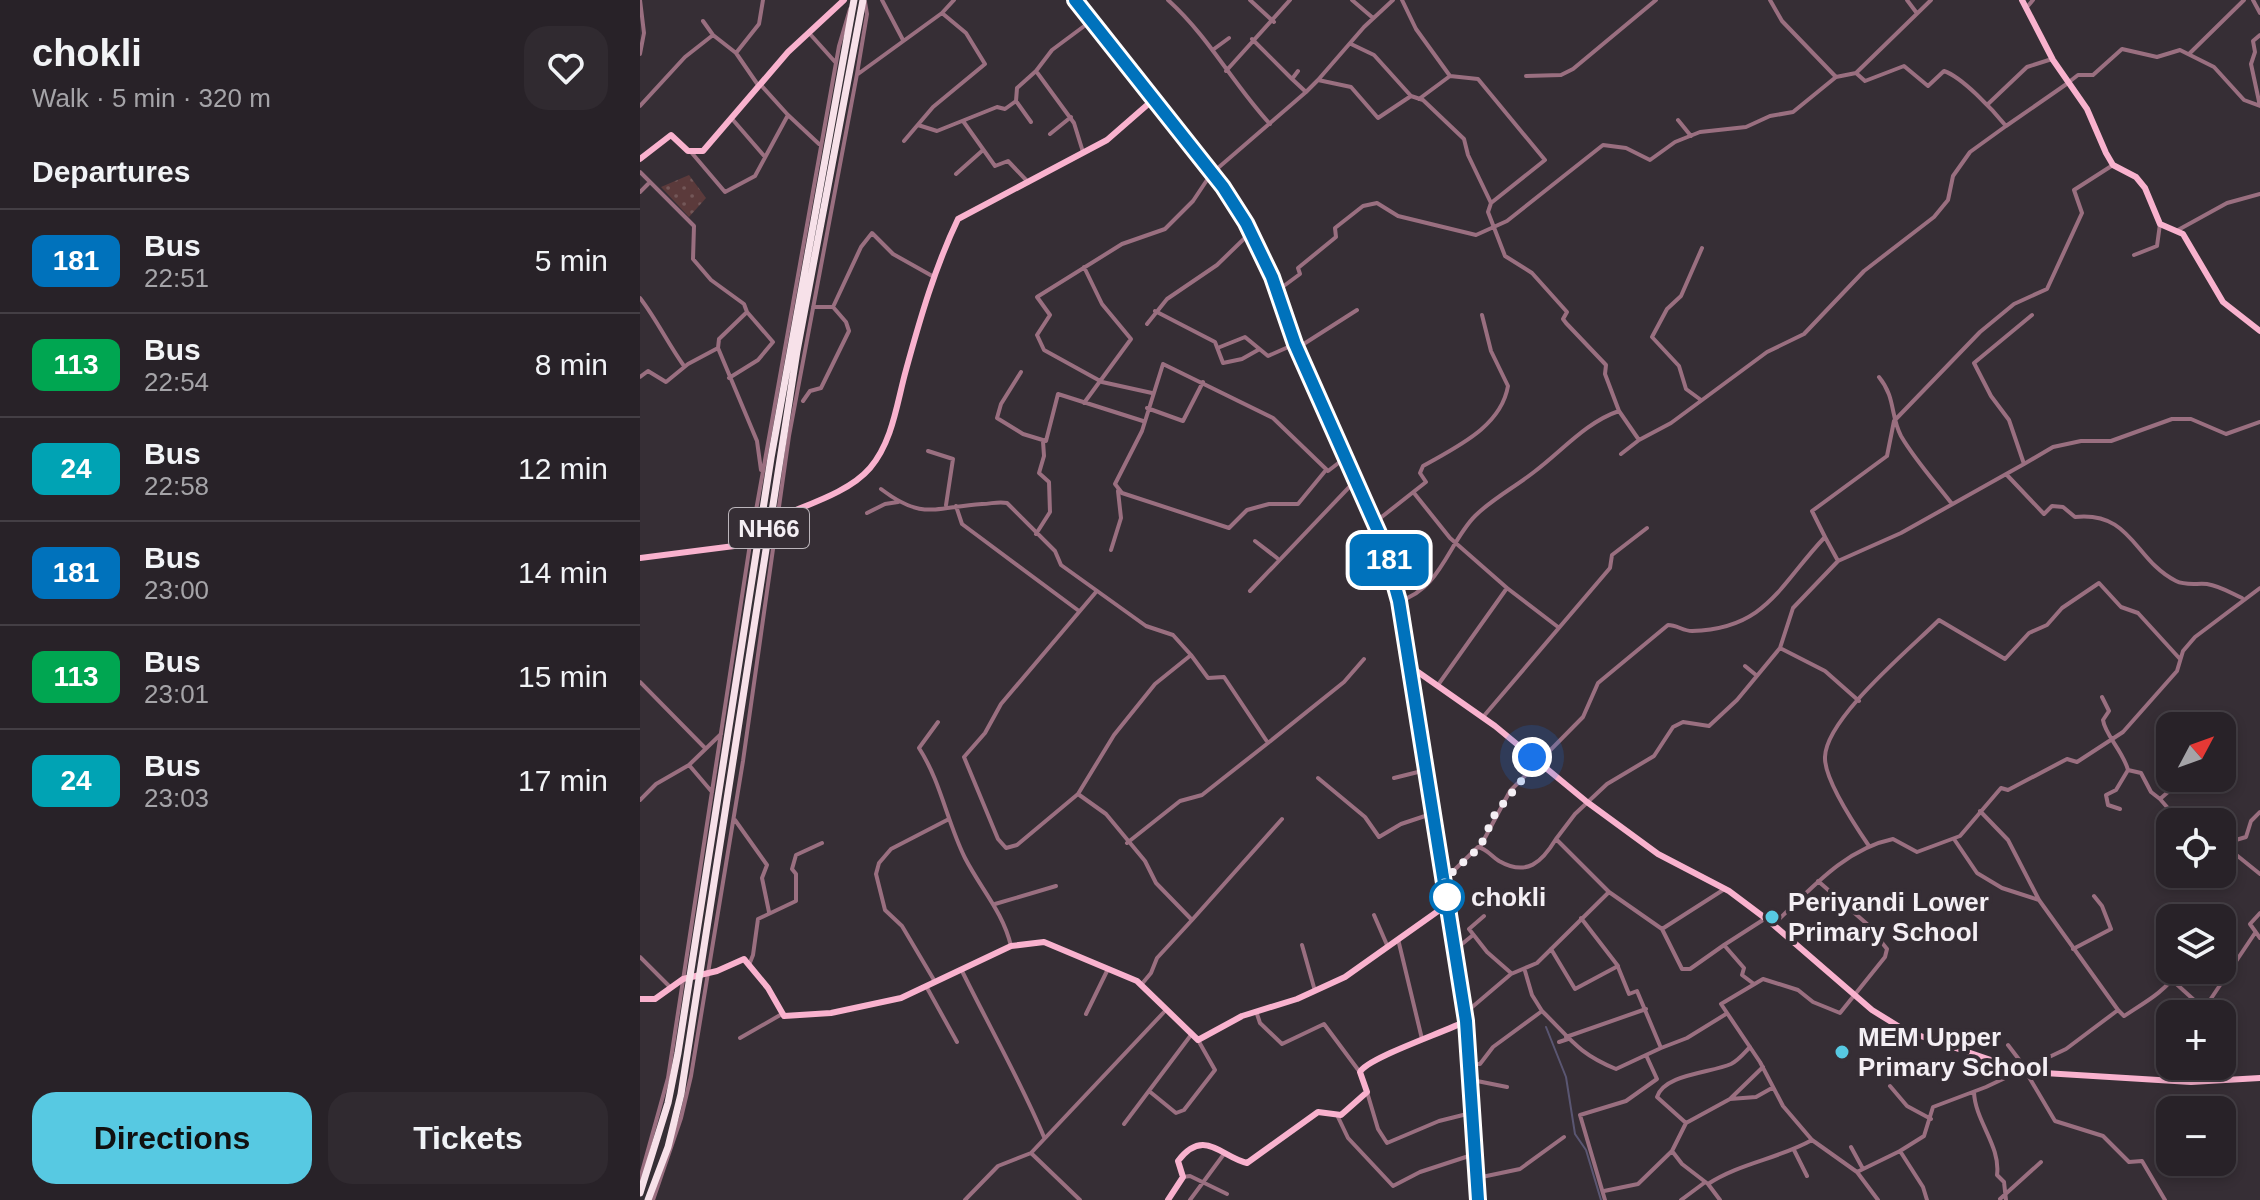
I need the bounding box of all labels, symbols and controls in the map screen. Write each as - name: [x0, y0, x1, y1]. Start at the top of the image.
- button: heart: [524, 26, 608, 110]
- text: chokli: [32, 32, 142, 74]
- text: Walk · 5 min · 320 m: [32, 83, 271, 113]
- text: Departures: [32, 155, 190, 188]
- text: Bus: [144, 229, 201, 262]
- text: 5 min: [535, 244, 608, 277]
- text: 181: [53, 245, 99, 276]
- text: 22:51: [144, 263, 209, 293]
- text: Bus: [144, 333, 201, 366]
- text: 8 min: [535, 348, 608, 381]
- text: 113: [53, 349, 99, 380]
- text: 22:54: [144, 367, 209, 397]
- text: Bus: [144, 437, 201, 470]
- text: 12 min: [518, 452, 608, 485]
- text: 24: [60, 453, 92, 484]
- text: 22:58: [144, 471, 209, 501]
- road number: NH66: [729, 508, 809, 548]
- line badge: 181: [1343, 534, 1435, 586]
- text: Bus: [144, 541, 201, 574]
- text: 181: [1366, 544, 1412, 575]
- text: 14 min: [518, 556, 608, 589]
- text: 181: [53, 557, 99, 588]
- text: 23:00: [144, 575, 209, 605]
- text: Bus: [144, 645, 201, 678]
- text: 15 min: [518, 660, 608, 693]
- text: 113: [53, 661, 99, 692]
- text: 23:01: [144, 679, 209, 709]
- north arrow: [2156, 712, 2236, 792]
- map controls: [2156, 712, 2236, 1176]
- your location: [1512, 737, 1552, 777]
- text: Bus: [144, 749, 201, 782]
- text: 17 min: [518, 764, 608, 797]
- text: 24: [60, 765, 92, 796]
- text: 23:03: [144, 783, 209, 813]
- button: locate: [2156, 808, 2236, 888]
- marker: chokli: [1430, 880, 1464, 914]
- place label: chokli: [1471, 882, 1546, 912]
- place label: Periyandi Lower Primary School: [1788, 887, 1989, 947]
- button: layers: [2156, 904, 2236, 984]
- marker: Periyandi Lower Primary School: [1763, 908, 1781, 926]
- button: +: [2156, 1000, 2236, 1080]
- place label: MEM Upper Primary School: [1858, 1022, 2049, 1082]
- marker: MEM Upper Primary School: [1833, 1043, 1851, 1061]
- button: Directions: [32, 1092, 312, 1184]
- button: Tickets: [328, 1092, 608, 1184]
- button: −: [2156, 1096, 2236, 1176]

